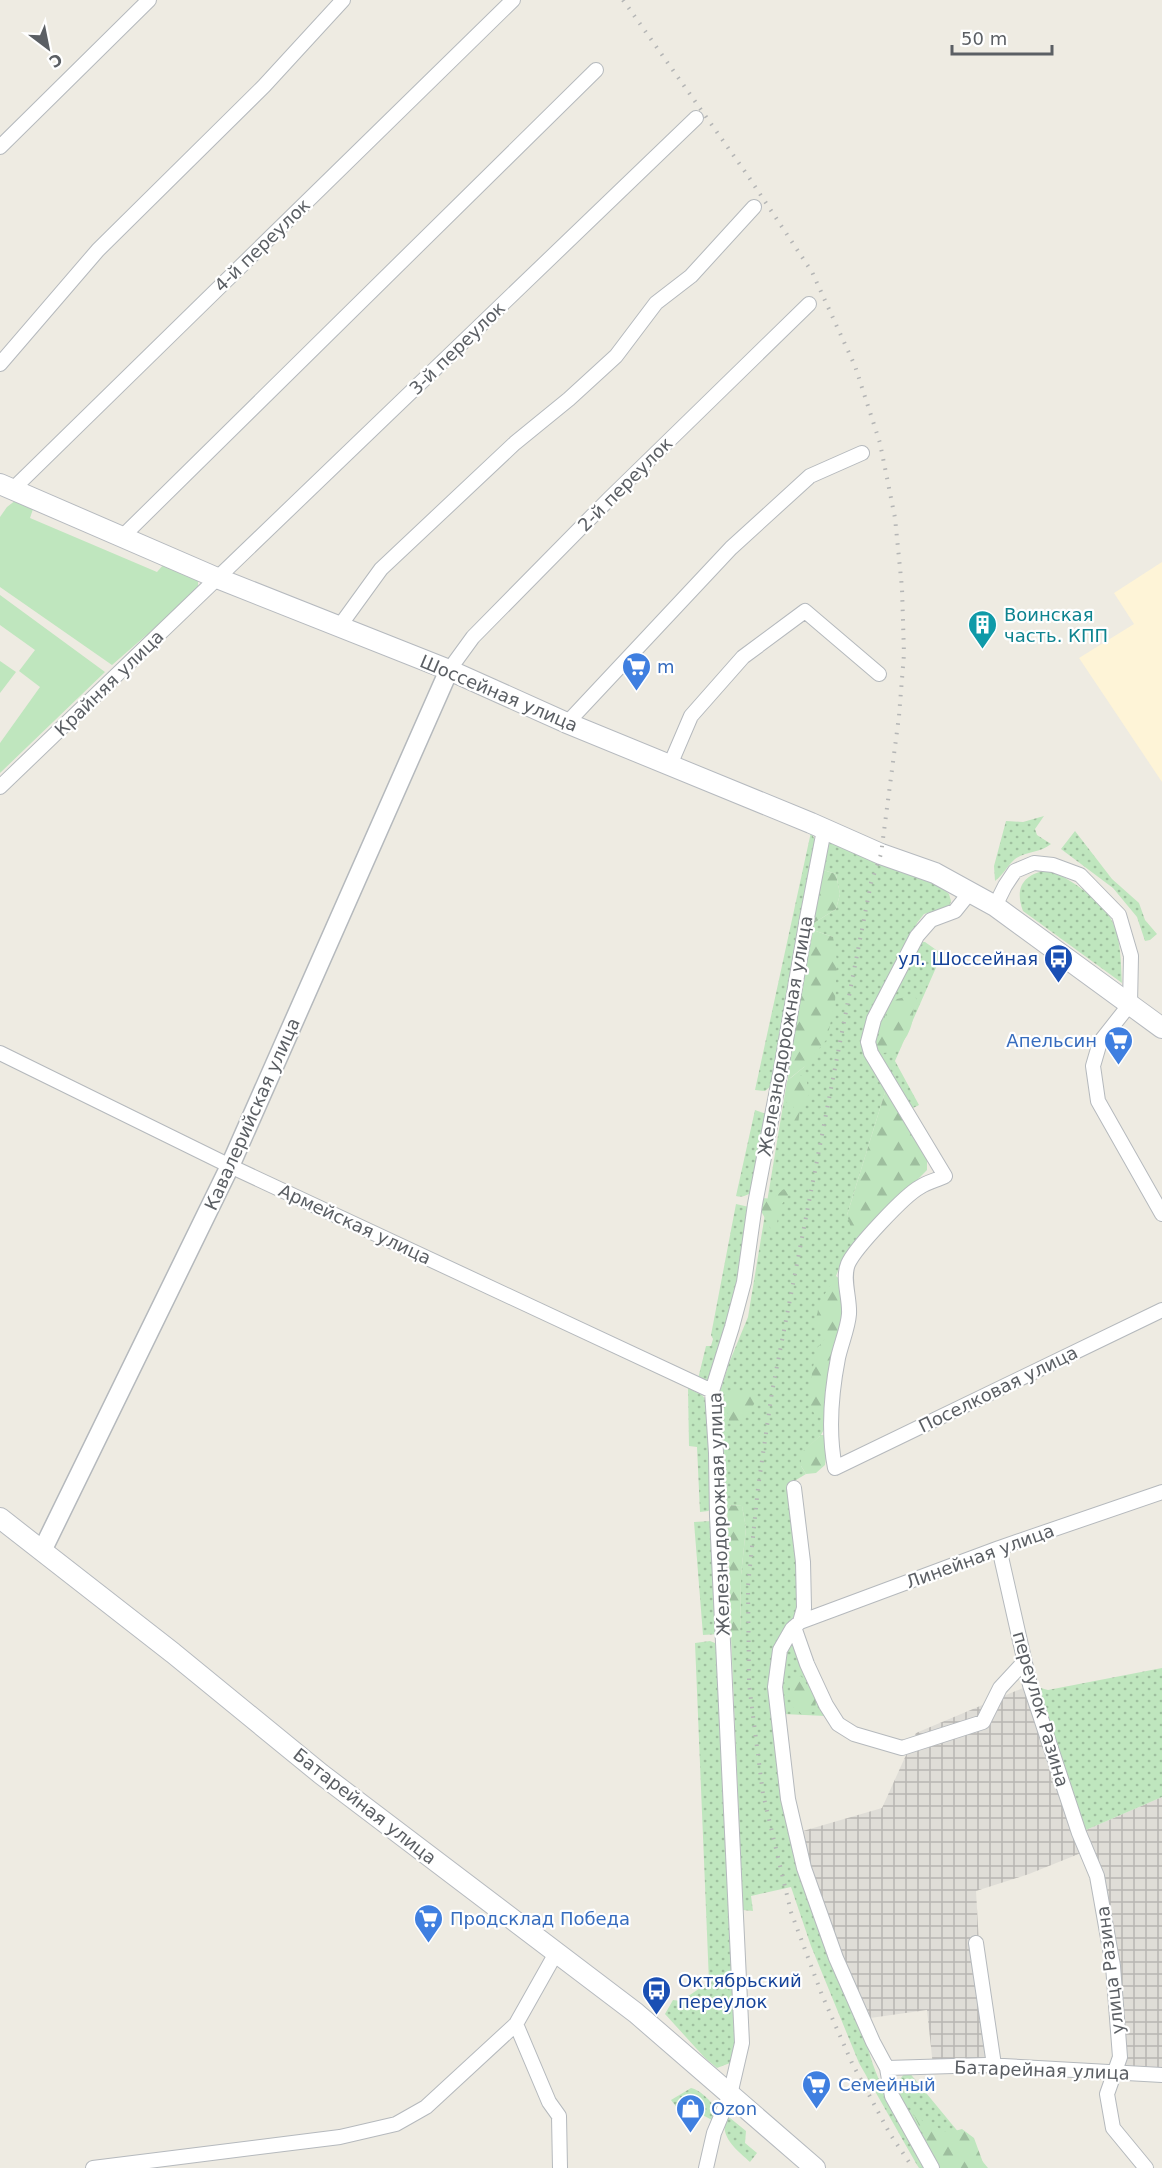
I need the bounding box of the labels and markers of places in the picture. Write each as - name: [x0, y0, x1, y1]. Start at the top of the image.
- place label: Воинская часть. КПП: [1004, 604, 1108, 646]
- building icon: Воинская часть. КПП: [967, 608, 999, 650]
- supermarket icon: m: [620, 650, 652, 692]
- place label: m: [657, 656, 675, 677]
- bus stop icon: ул. Шоссейная: [1043, 942, 1075, 984]
- place label: ул. Шоссейная: [898, 948, 1038, 969]
- supermarket icon: Апельсин: [1102, 1024, 1134, 1066]
- place label: Апельсин: [1006, 1030, 1097, 1051]
- supermarket icon: Продсклад Победа: [413, 1902, 445, 1944]
- place label: Продсклад Победа: [450, 1908, 630, 1929]
- place label: Октябрьский переулок: [678, 1970, 802, 2012]
- bus stop icon: Октябрьский переулок: [641, 1974, 673, 2016]
- supermarket icon: Семейный: [801, 2068, 833, 2110]
- place label: Семейный: [838, 2074, 936, 2095]
- shop icon: Ozon: [674, 2092, 706, 2134]
- place label: Ozon: [711, 2098, 757, 2119]

